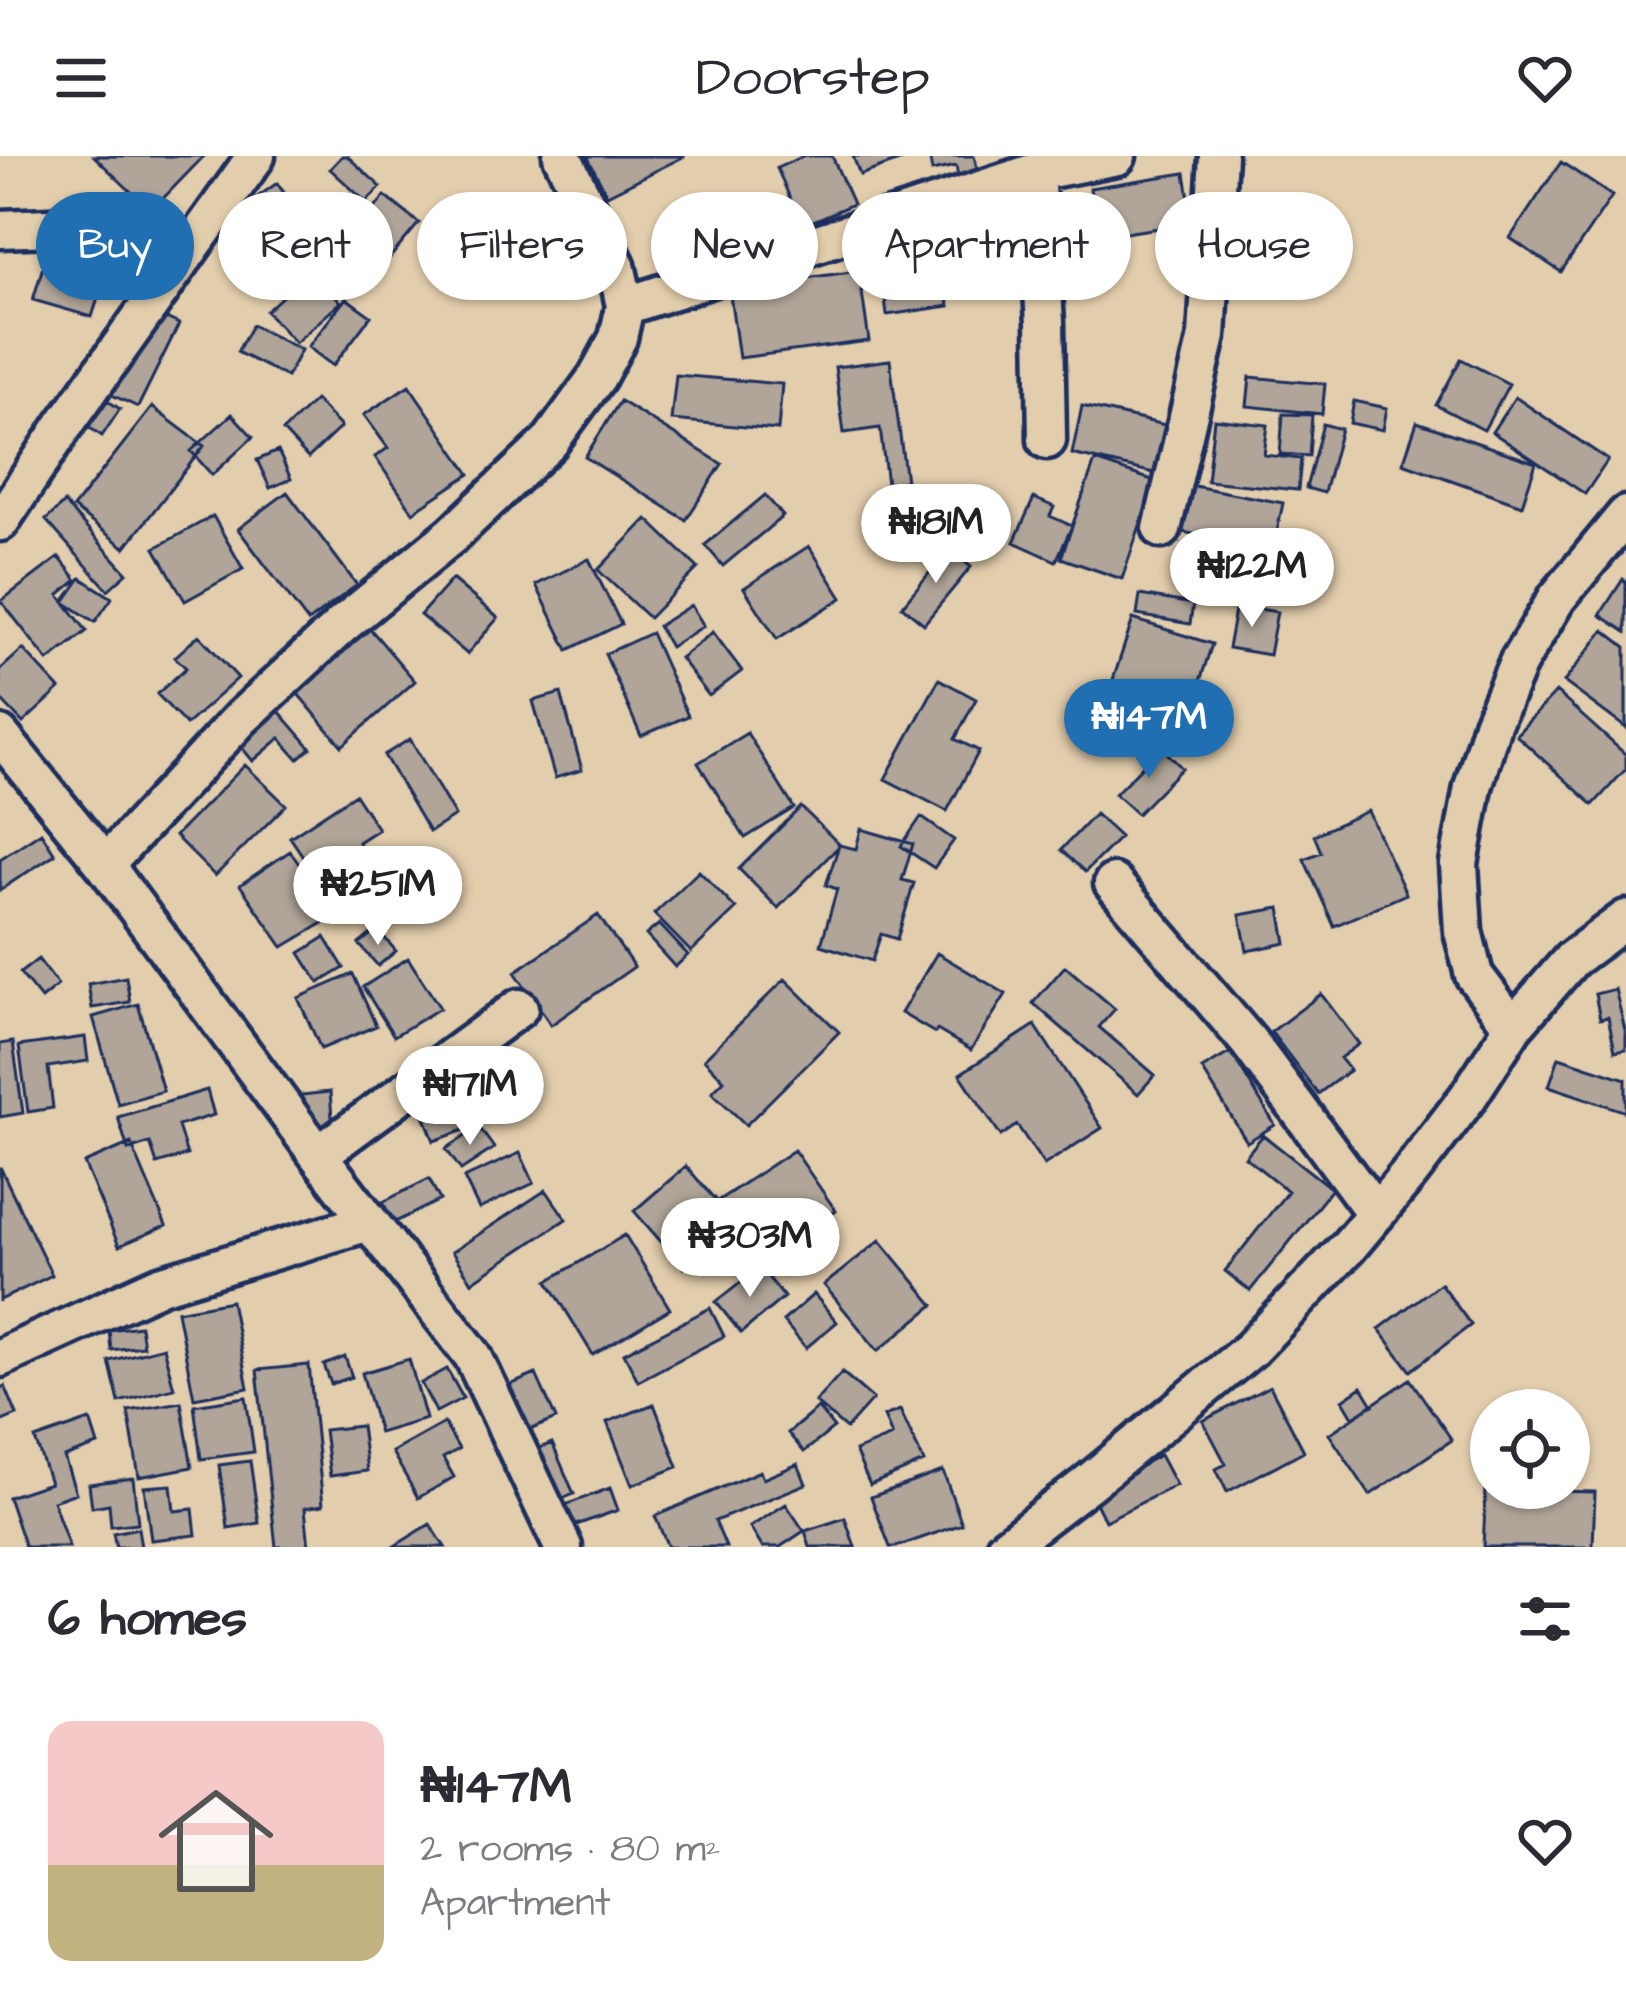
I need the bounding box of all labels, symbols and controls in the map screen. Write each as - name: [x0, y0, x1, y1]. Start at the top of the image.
- text: Doorstep: [696, 41, 930, 116]
- icon: menu: [48, 45, 114, 111]
- icon: heart: [1512, 45, 1578, 111]
- chip: Buy: [36, 192, 194, 300]
- chip: Rent: [218, 192, 393, 300]
- chip: Filters: [417, 192, 627, 300]
- chip: New: [651, 192, 818, 300]
- chip: Apartment: [842, 192, 1131, 300]
- chip: House: [1155, 192, 1353, 300]
- pin: ₦181M: [852, 484, 1020, 586]
- text: ₦181M: [888, 496, 984, 550]
- pin: ₦122M: [1168, 528, 1336, 630]
- text: ₦122M: [1197, 540, 1307, 594]
- pin: ₦147M: [1065, 679, 1233, 781]
- text: ₦147M: [1091, 691, 1207, 745]
- pin: ₦251M: [294, 846, 462, 948]
- text: ₦251M: [320, 858, 436, 912]
- pin: ₦171M: [386, 1046, 554, 1148]
- text: ₦171M: [423, 1058, 517, 1112]
- pin: ₦303M: [666, 1198, 834, 1300]
- text: ₦303M: [688, 1210, 812, 1264]
- map controls: [1470, 1389, 1590, 1509]
- button: locate: [1470, 1389, 1590, 1509]
- text: 6 homes: [48, 1584, 247, 1655]
- icon: filters: [1512, 1586, 1578, 1652]
- text: ₦147M: [420, 1752, 572, 1823]
- icon: home: [144, 1769, 288, 1913]
- icon: heart: [1512, 1808, 1578, 1874]
- text: 2 rooms · 80 m²: [420, 1823, 720, 1877]
- text: Apartment: [420, 1877, 611, 1931]

